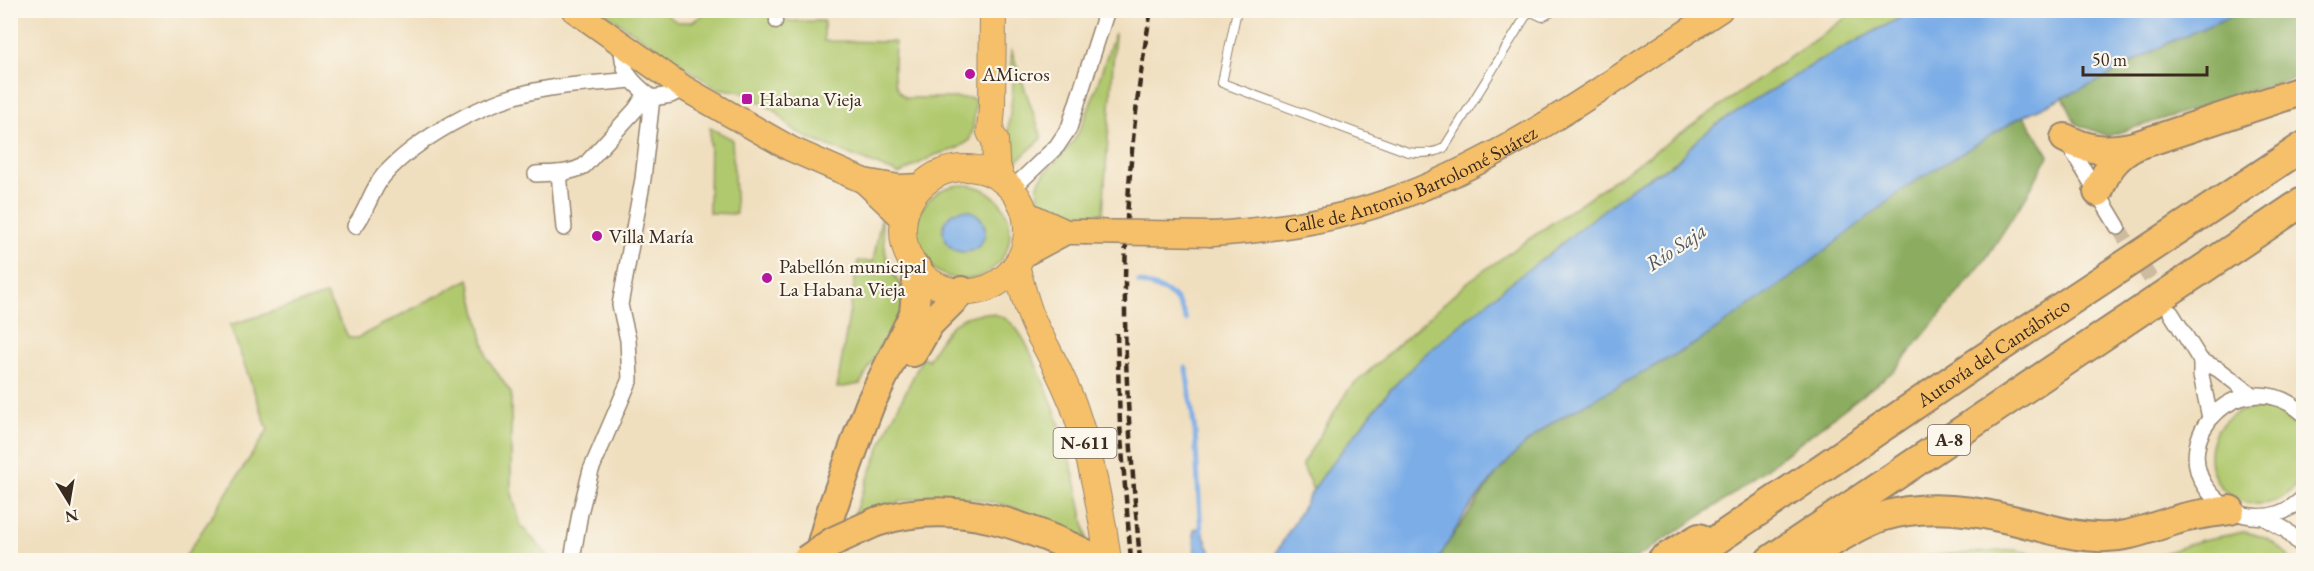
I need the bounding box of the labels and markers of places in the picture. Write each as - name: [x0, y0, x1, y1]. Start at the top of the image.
- place label: AMicros: [981, 61, 1050, 87]
- marker: AMicros: [963, 67, 977, 81]
- place label: Habana Vieja: [759, 86, 862, 112]
- marker: Habana Vieja: [740, 92, 754, 106]
- place label: Villa María: [609, 223, 694, 249]
- marker: Villa María: [590, 229, 604, 243]
- place label: Pabellón municipal La Habana Vieja: [779, 253, 927, 302]
- marker: Pabellón municipal La Habana Vieja: [760, 271, 774, 285]

